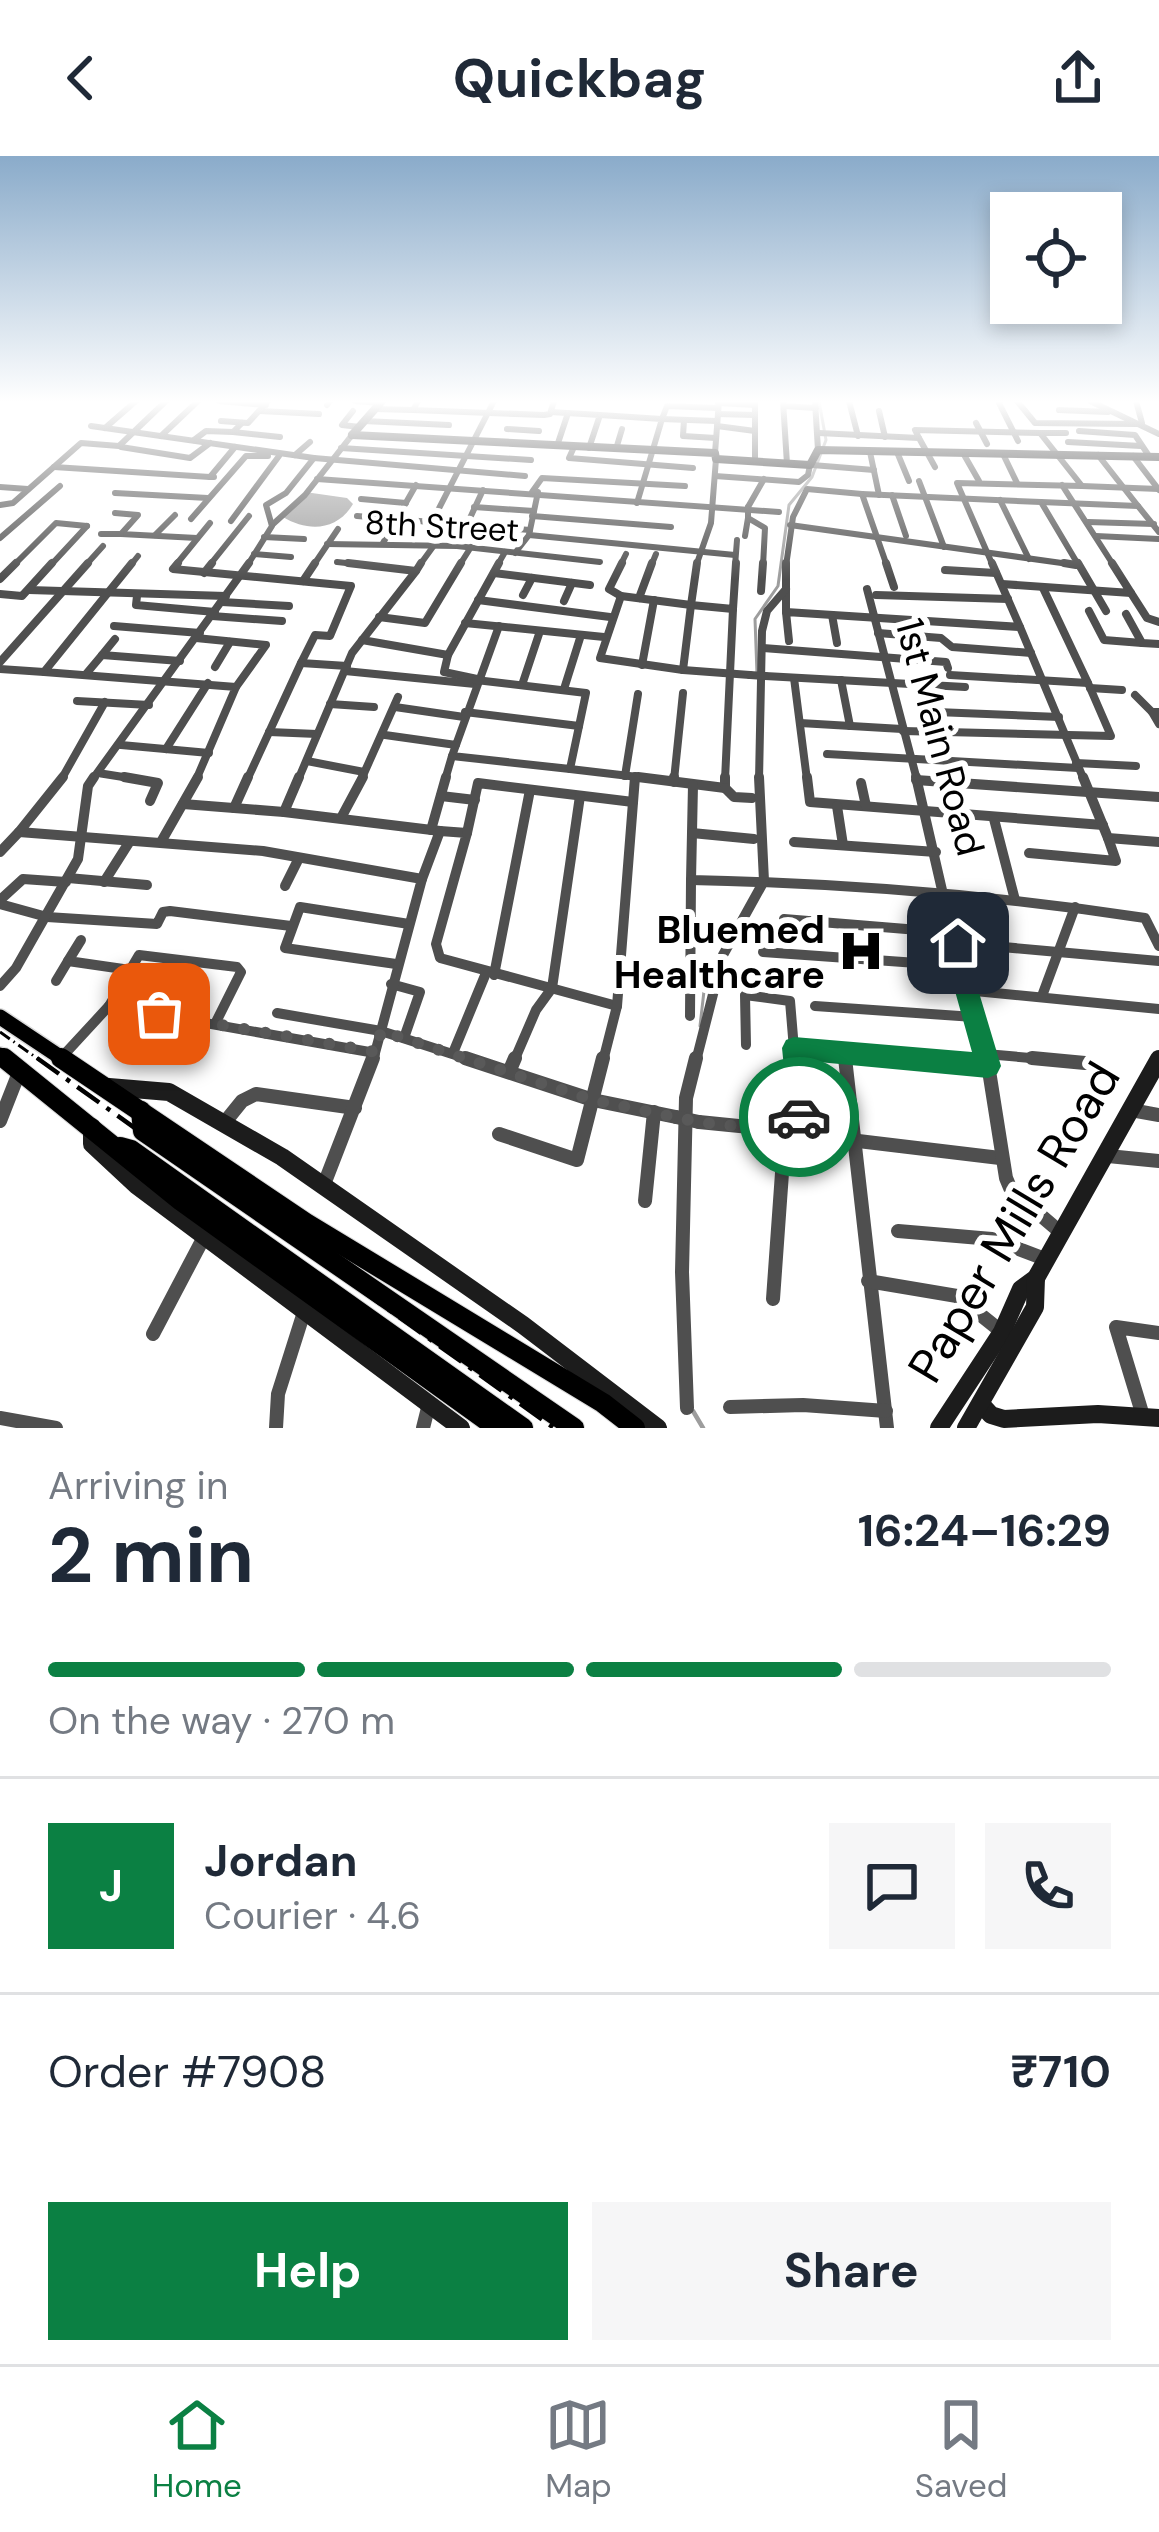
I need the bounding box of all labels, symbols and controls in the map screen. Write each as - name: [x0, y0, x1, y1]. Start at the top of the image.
- text: Quickbag: [453, 43, 706, 114]
- icon: back: [48, 45, 114, 111]
- icon: share: [1045, 45, 1111, 111]
- map controls: [990, 192, 1122, 324]
- button: locate: [990, 192, 1122, 324]
- street label: 8th Street: [364, 500, 520, 552]
- street label: 1st Main Road: [884, 613, 996, 861]
- pin: [907, 892, 1009, 994]
- place label: Bluemed Healthcare: [614, 904, 825, 1000]
- icon: home: [925, 910, 991, 976]
- hospital icon: Bluemed Healthcare: [836, 926, 886, 976]
- pin: [108, 963, 210, 1065]
- icon: bag: [126, 981, 192, 1047]
- street label: Paper Mills Road: [894, 1050, 1134, 1394]
- courier: [739, 1057, 859, 1177]
- icon: car: [766, 1084, 832, 1150]
- text: Arriving in: [48, 1460, 228, 1511]
- text: 16:24–16:29: [858, 1501, 1111, 1560]
- text: 2 min: [48, 1505, 254, 1606]
- text: On the way · 270 m: [48, 1695, 395, 1746]
- button: chat: [829, 1823, 955, 1949]
- button: phone: [985, 1823, 1111, 1949]
- text: Jordan: [204, 1831, 357, 1890]
- text: J: [99, 1856, 123, 1915]
- text: Courier · 4.6: [204, 1890, 421, 1941]
- text: Order #7908: [48, 2042, 326, 2101]
- text: ₹710: [1010, 2042, 1111, 2101]
- button: Help: [48, 2202, 568, 2340]
- button: Share: [592, 2202, 1111, 2340]
- tab: Home: [152, 2392, 242, 2507]
- tab: Map: [545, 2392, 612, 2507]
- tab: Saved: [915, 2392, 1007, 2507]

